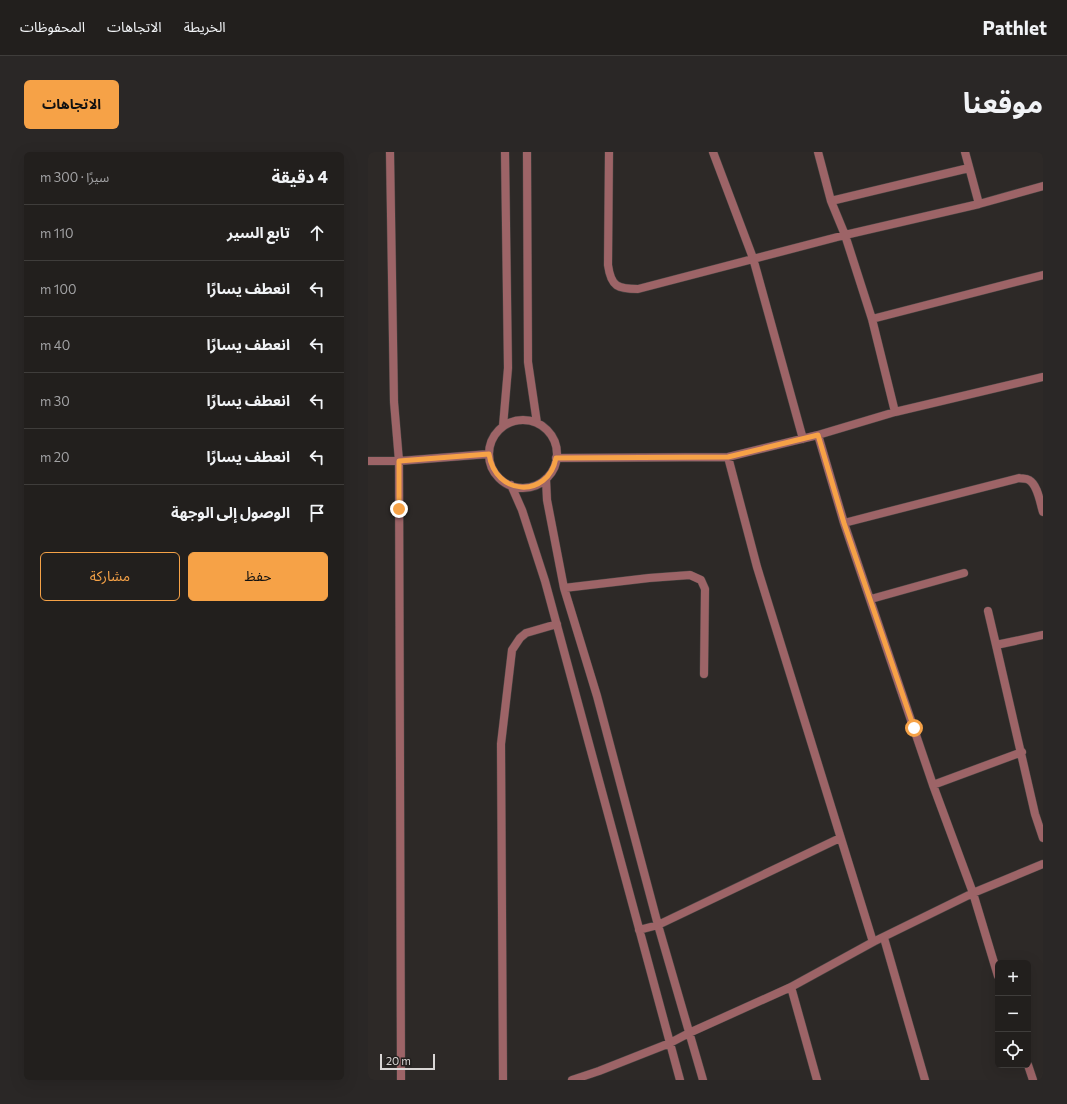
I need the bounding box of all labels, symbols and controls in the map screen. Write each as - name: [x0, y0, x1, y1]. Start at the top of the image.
- text: Pathlet: [983, 16, 1047, 39]
- text: المحفوظات: [20, 18, 85, 35]
- text: الاتجاهات: [107, 18, 162, 35]
- text: الخريطة: [184, 18, 226, 35]
- button: الاتجاهات: [24, 80, 119, 129]
- text: موقعنا: [963, 85, 1043, 119]
- text: 4 دقيقة: [272, 166, 328, 187]
- text: سيرًا · 300 m: [40, 169, 109, 185]
- icon: ahead: [306, 222, 328, 244]
- text: تابع السير: [227, 223, 290, 241]
- text: 110 m: [40, 225, 73, 241]
- icon: left: [306, 278, 328, 300]
- text: انعطف يسارًا: [207, 279, 290, 297]
- text: 100 m: [40, 281, 76, 297]
- icon: left: [306, 334, 328, 356]
- text: انعطف يسارًا: [207, 335, 290, 353]
- text: 40 m: [40, 337, 70, 353]
- icon: left: [306, 390, 328, 412]
- text: انعطف يسارًا: [207, 391, 290, 409]
- text: 30 m: [40, 393, 70, 409]
- icon: left: [306, 446, 328, 468]
- text: انعطف يسارًا: [207, 447, 290, 465]
- text: 20 m: [40, 449, 70, 465]
- route end: [390, 500, 408, 518]
- icon: arrive: [306, 502, 328, 524]
- text: الوصول إلى الوجهة: [171, 503, 290, 521]
- button: مشاركة: [40, 552, 180, 601]
- button: حفظ: [188, 552, 328, 601]
- route start: [905, 719, 923, 737]
- map controls: [995, 960, 1031, 1068]
- button: +: [995, 960, 1031, 996]
- button: −: [995, 996, 1031, 1032]
- button: locate: [995, 1032, 1031, 1068]
- scale bar: [380, 1052, 435, 1071]
- text: 20 m: [386, 1054, 411, 1067]

